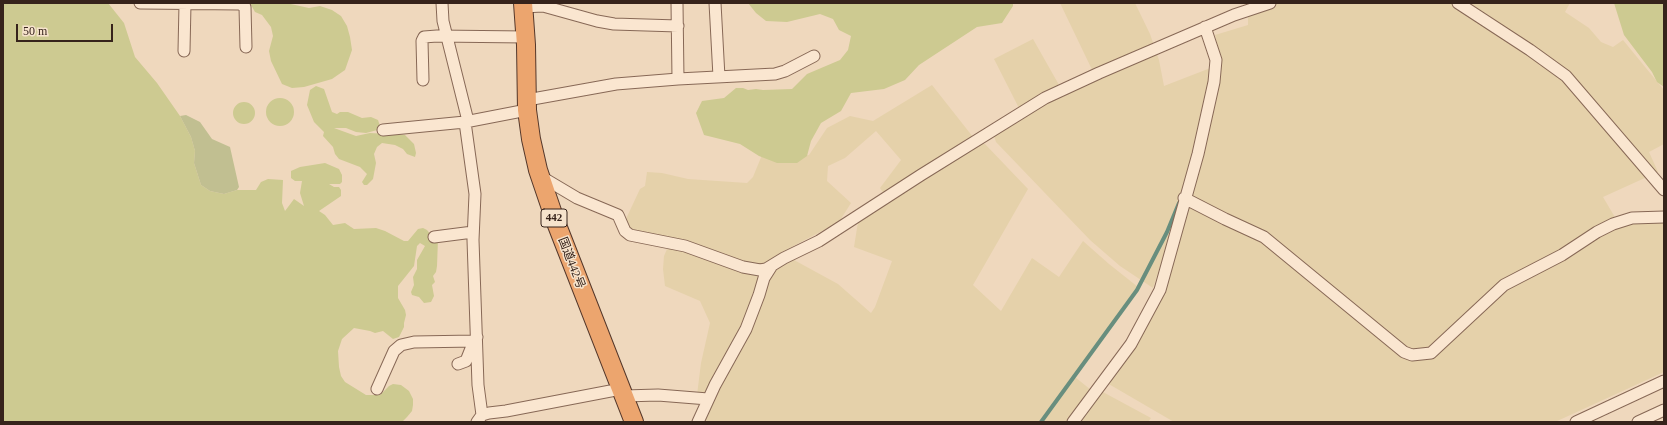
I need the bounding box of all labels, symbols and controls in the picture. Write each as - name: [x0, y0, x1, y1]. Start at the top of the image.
- scale bar: [18, 16, 115, 42]
- text: 50 m: [23, 24, 47, 38]
- road number: 442: [541, 209, 567, 227]
- street label: 国道442号: [555, 235, 587, 291]

